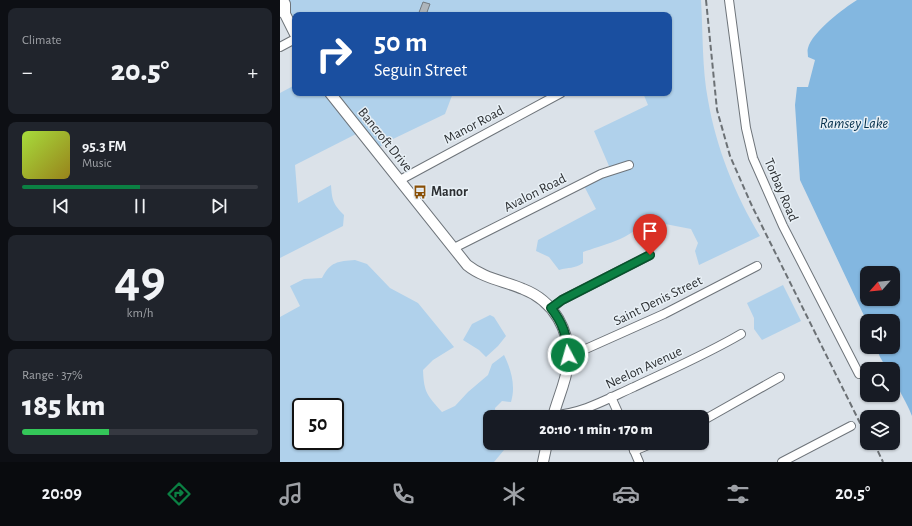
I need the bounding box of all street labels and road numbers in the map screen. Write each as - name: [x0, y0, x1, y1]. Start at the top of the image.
- street label: Manor Road: [442, 103, 506, 147]
- street label: Bancroft Drive: [355, 105, 415, 175]
- street label: Torbay Road: [762, 157, 800, 223]
- street label: Avalon Road: [502, 171, 568, 215]
- street label: Saint Denis Street: [611, 273, 705, 328]
- street label: Neelon Avenue: [604, 344, 684, 392]

